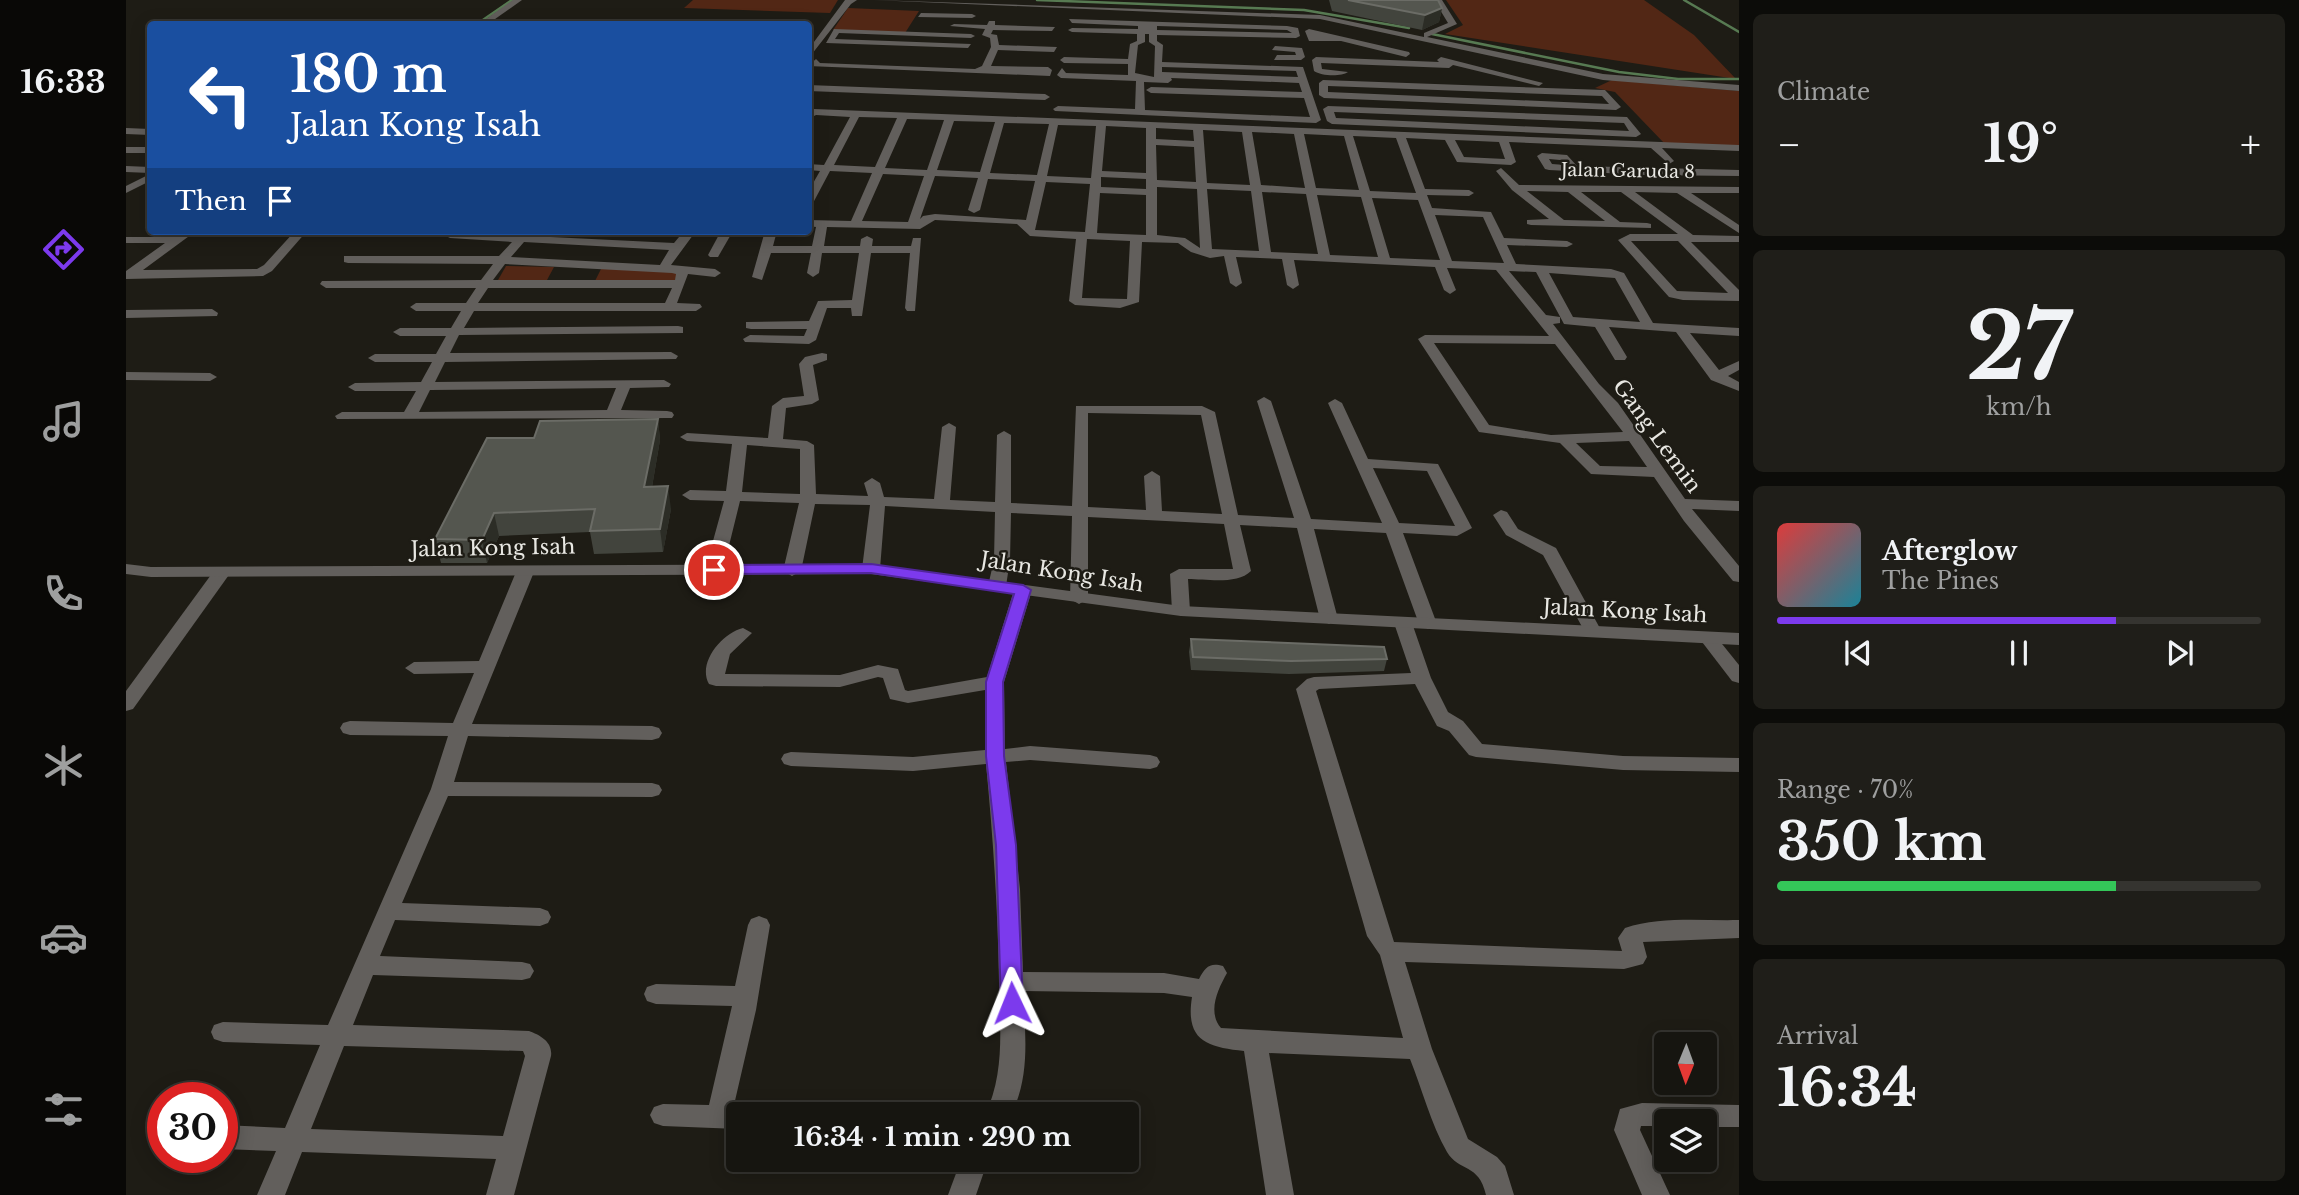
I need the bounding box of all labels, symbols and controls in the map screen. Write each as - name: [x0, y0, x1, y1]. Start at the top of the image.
- text: 180 m: [290, 44, 447, 105]
- icon: left: [175, 49, 266, 140]
- text: 16:33: [20, 62, 106, 102]
- text: Climate: [1777, 78, 1870, 106]
- text: Jalan Kong Isah: [290, 105, 541, 145]
- text: 19°: [1983, 112, 2058, 176]
- text: −: [1777, 121, 1801, 168]
- text: +: [2240, 121, 2261, 168]
- street label: Jalan Garuda 8: [1559, 159, 1695, 183]
- icon: arrive: [261, 182, 299, 220]
- text: Then: [175, 185, 247, 217]
- icon: directions: [39, 225, 88, 274]
- text: 27: [1966, 291, 2072, 404]
- street label: Gang Lemin: [1607, 374, 1707, 498]
- text: km/h: [1986, 393, 2052, 421]
- icon: music: [39, 397, 88, 446]
- street label: Jalan Kong Isah: [407, 534, 576, 562]
- text: Afterglow: [1882, 535, 2018, 567]
- pin: [684, 540, 744, 600]
- street label: Jalan Kong Isah: [976, 546, 1145, 598]
- icon: arrive: [695, 551, 733, 589]
- text: The Pines: [1882, 567, 1999, 595]
- icon: phone: [39, 569, 88, 618]
- street label: Jalan Kong Isah: [1539, 594, 1708, 628]
- icon: previous: [1839, 634, 1877, 672]
- icon: pause: [2000, 634, 2038, 672]
- icon: next: [2161, 634, 2199, 672]
- icon: climate: [39, 741, 88, 790]
- text: Range · 70%: [1777, 776, 1914, 804]
- text: 350 km: [1777, 810, 1986, 874]
- icon: car: [39, 913, 88, 962]
- position arrow: [975, 966, 1049, 1040]
- text: Arrival: [1777, 1022, 1858, 1050]
- north arrow: [1654, 1032, 1717, 1096]
- map controls: [1654, 1032, 1717, 1172]
- text: 16:34: [1777, 1056, 1917, 1120]
- speed limit sign: 30: [147, 1082, 238, 1173]
- icon: filters: [39, 1085, 88, 1134]
- button: layers: [1654, 1109, 1717, 1172]
- text: 16:34 · 1 min · 290 m: [794, 1121, 1071, 1153]

